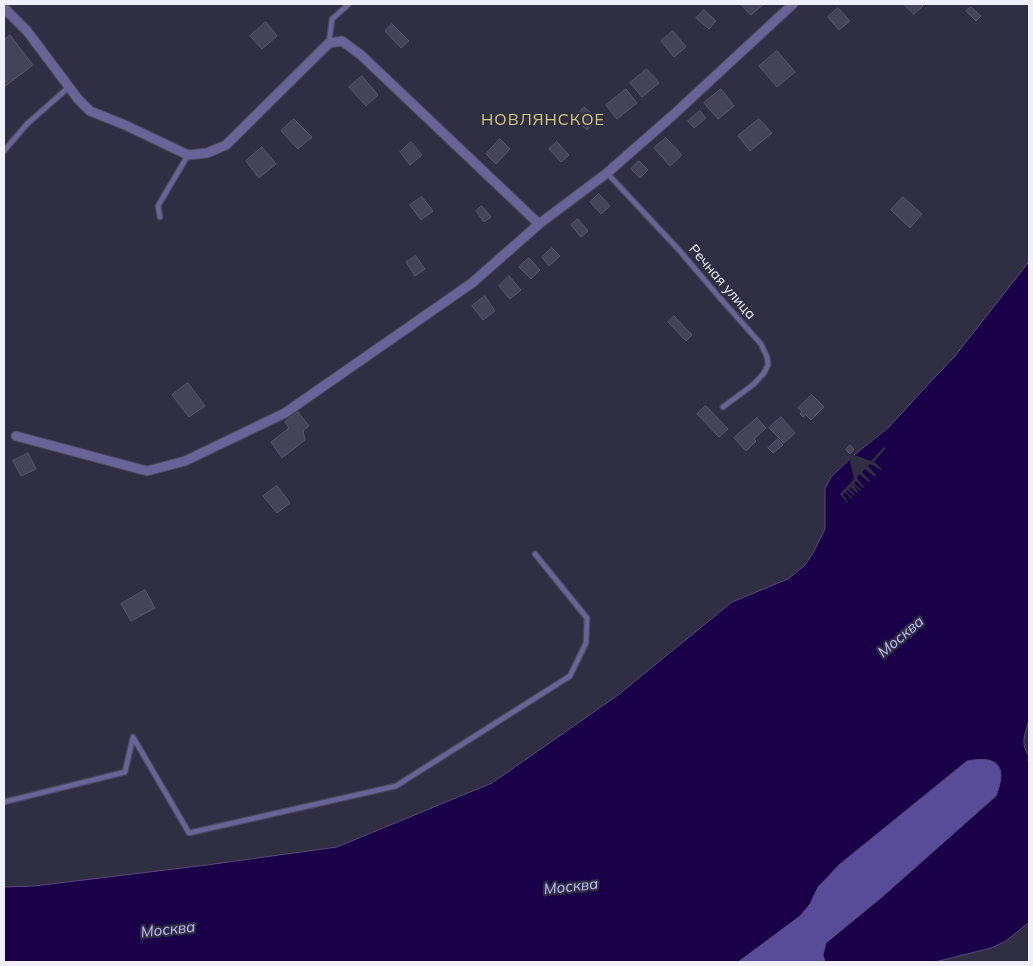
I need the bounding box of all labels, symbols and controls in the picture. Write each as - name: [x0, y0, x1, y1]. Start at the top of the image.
- district label: НОВЛЯНСКОЕ: [480, 110, 606, 130]
- street label: Речная улица: [685, 241, 759, 323]
- water label: Москва: [874, 613, 928, 661]
- water label: Москва: [543, 875, 599, 899]
- water label: Москва: [140, 918, 196, 942]

